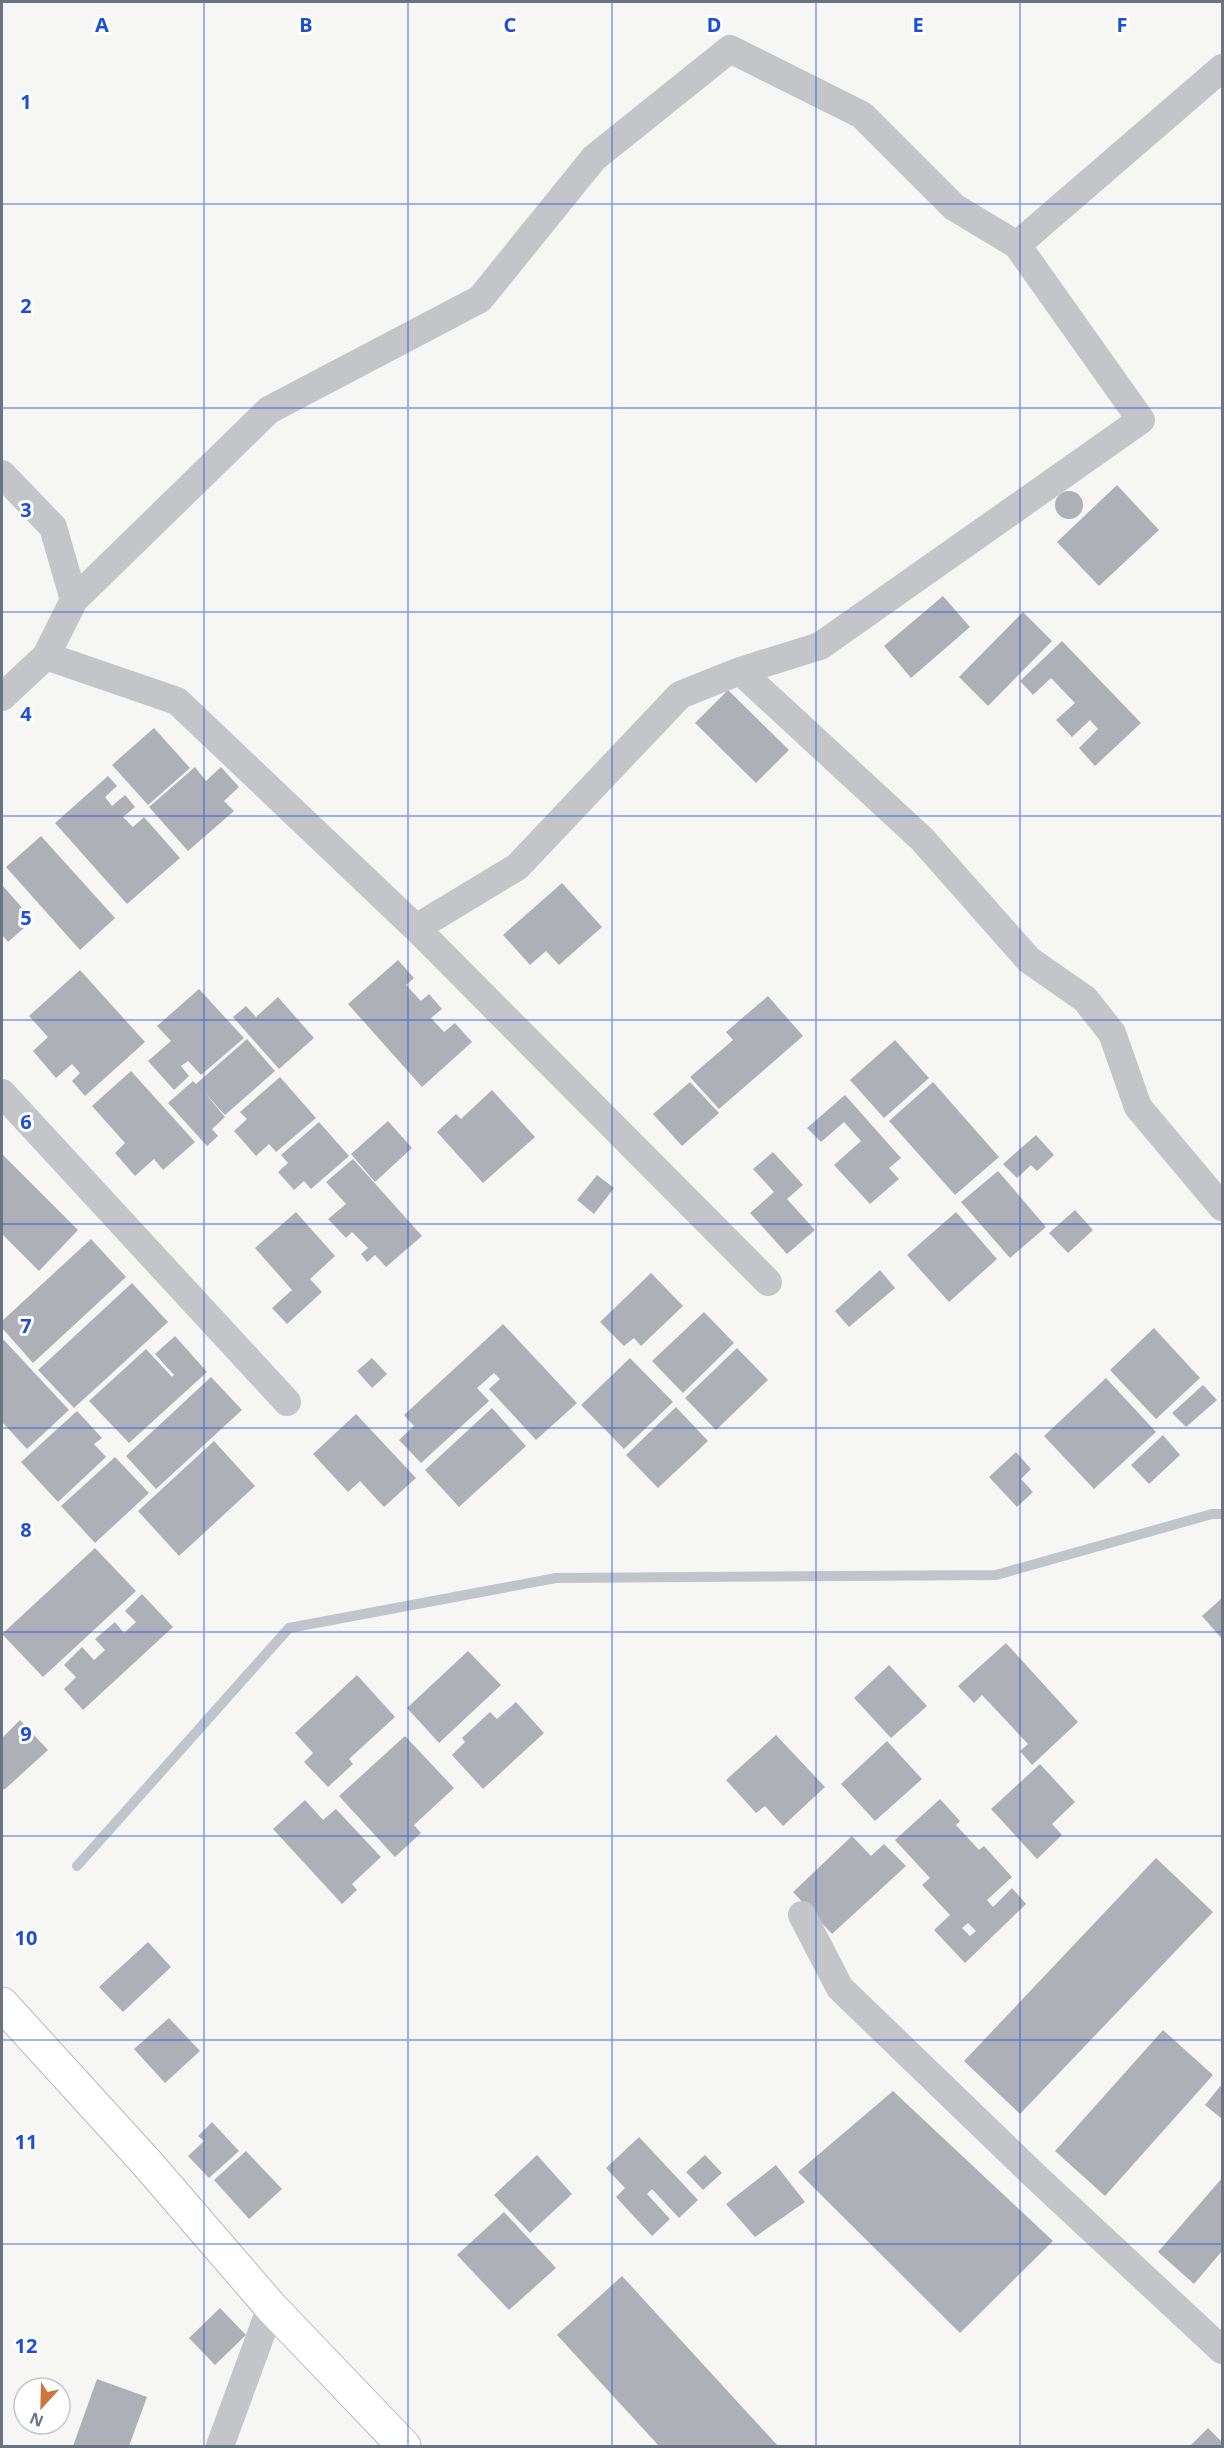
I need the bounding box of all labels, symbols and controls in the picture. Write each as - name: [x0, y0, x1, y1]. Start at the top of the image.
- text: A: [95, 11, 109, 38]
- text: B: [299, 11, 313, 38]
- text: C: [504, 11, 517, 38]
- text: D: [707, 11, 721, 38]
- text: E: [912, 11, 924, 38]
- text: F: [1117, 11, 1127, 38]
- text: 1: [20, 88, 32, 115]
- text: 2: [20, 292, 32, 319]
- text: 3: [20, 496, 32, 523]
- text: 4: [20, 700, 32, 727]
- text: 5: [20, 904, 32, 931]
- text: 6: [20, 1108, 32, 1135]
- text: 7: [20, 1312, 32, 1339]
- text: 8: [20, 1516, 32, 1543]
- text: 9: [20, 1720, 32, 1747]
- text: 10: [15, 1924, 37, 1951]
- text: 11: [15, 2128, 37, 2155]
- text: 12: [15, 2332, 37, 2359]
- north arrow: [12, 2376, 72, 2436]
- text: N: [26, 2407, 47, 2433]

